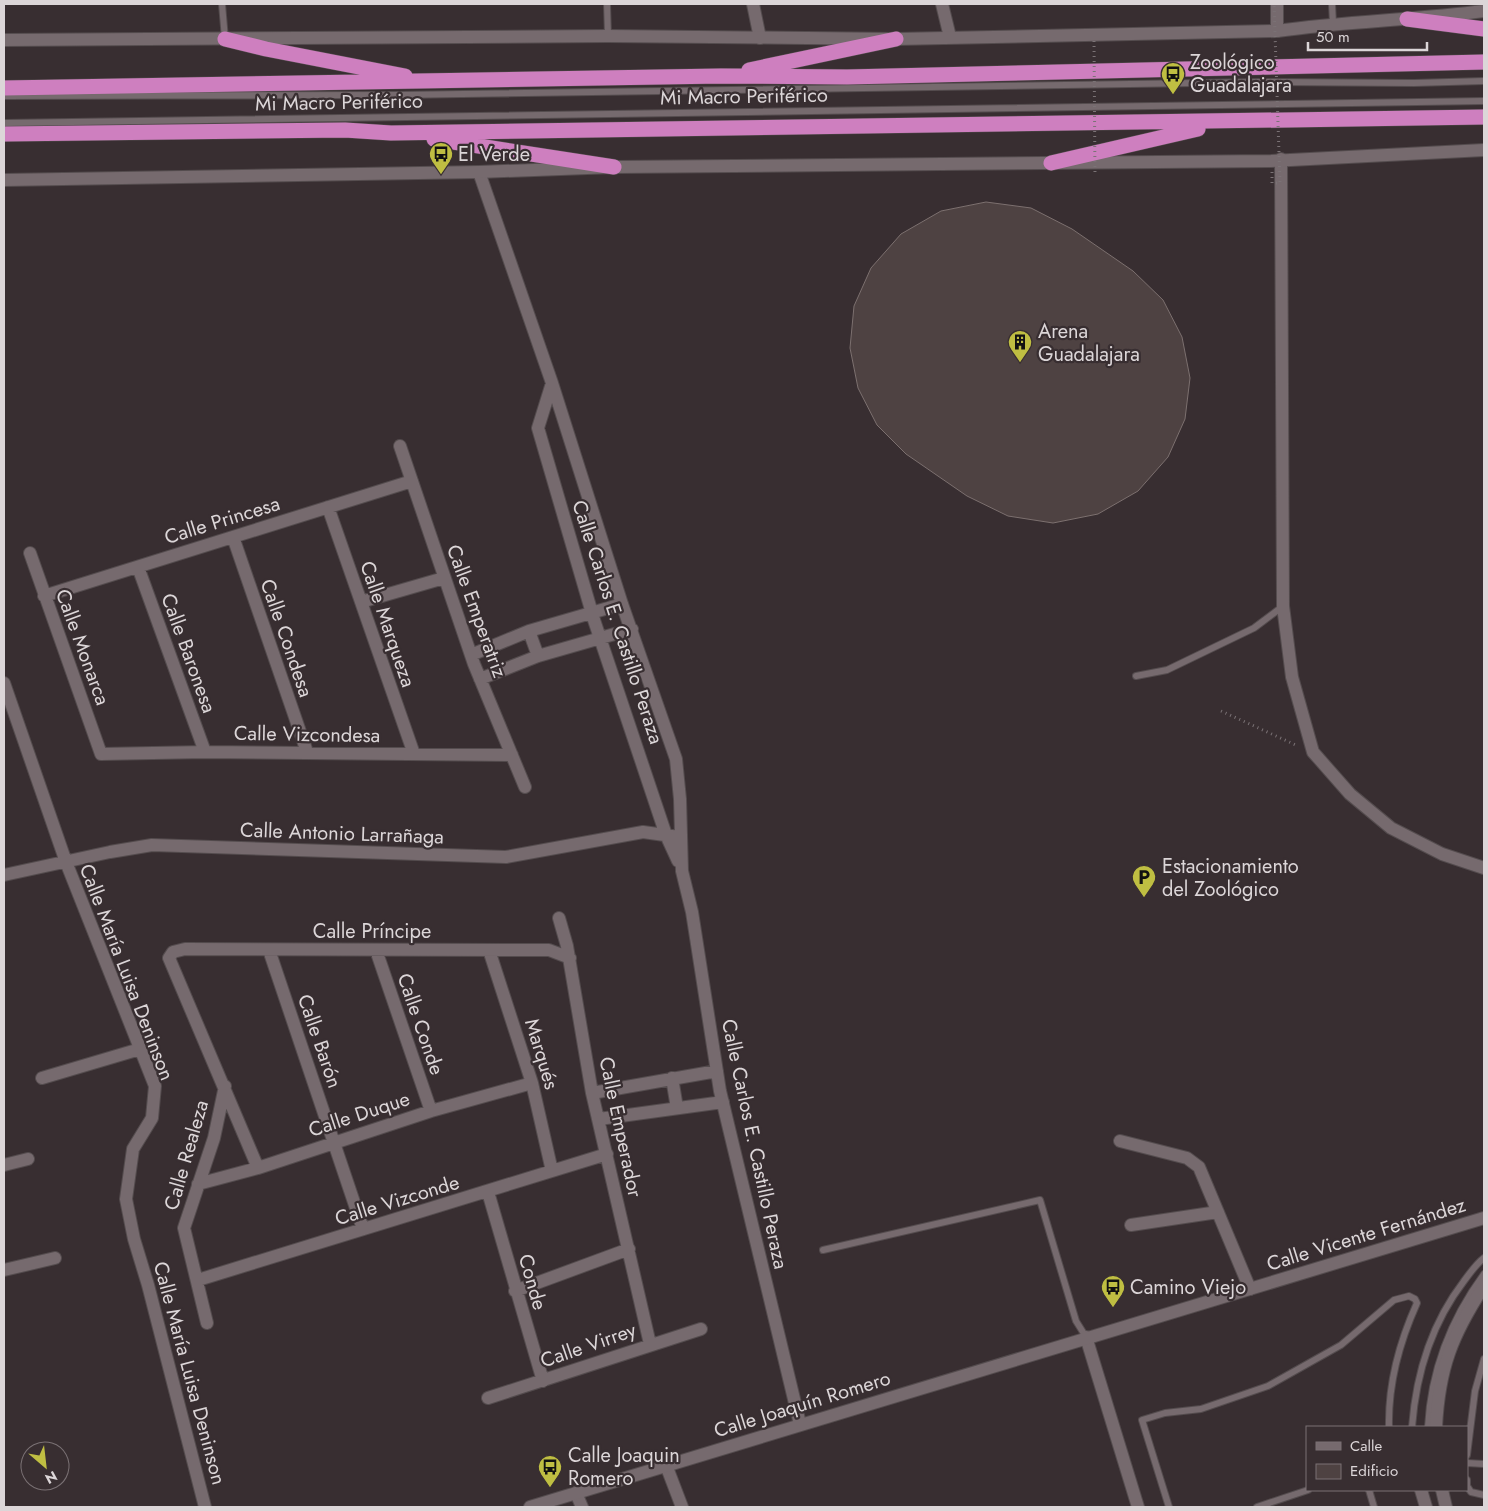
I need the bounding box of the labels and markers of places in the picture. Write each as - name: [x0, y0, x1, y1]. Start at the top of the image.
- place label: Zoológico Guadalajara: [1190, 48, 1292, 100]
- bus stop icon: Zoológico Guadalajara: [1160, 61, 1186, 95]
- place label: El Verde: [458, 140, 530, 169]
- bus stop icon: El Verde: [428, 141, 454, 175]
- place label: Arena Guadalajara: [1038, 317, 1140, 369]
- building icon: Arena Guadalajara: [1007, 329, 1033, 363]
- place label: Estacionamiento del Zoológico: [1162, 852, 1299, 904]
- parking icon: Estacionamiento del Zoológico: [1131, 864, 1157, 898]
- place label: Camino Viejo: [1130, 1273, 1246, 1302]
- bus stop icon: Camino Viejo: [1100, 1274, 1126, 1308]
- place label: Calle Joaquin Romero: [568, 1441, 680, 1493]
- bus stop icon: Calle Joaquin Romero: [537, 1454, 563, 1488]

